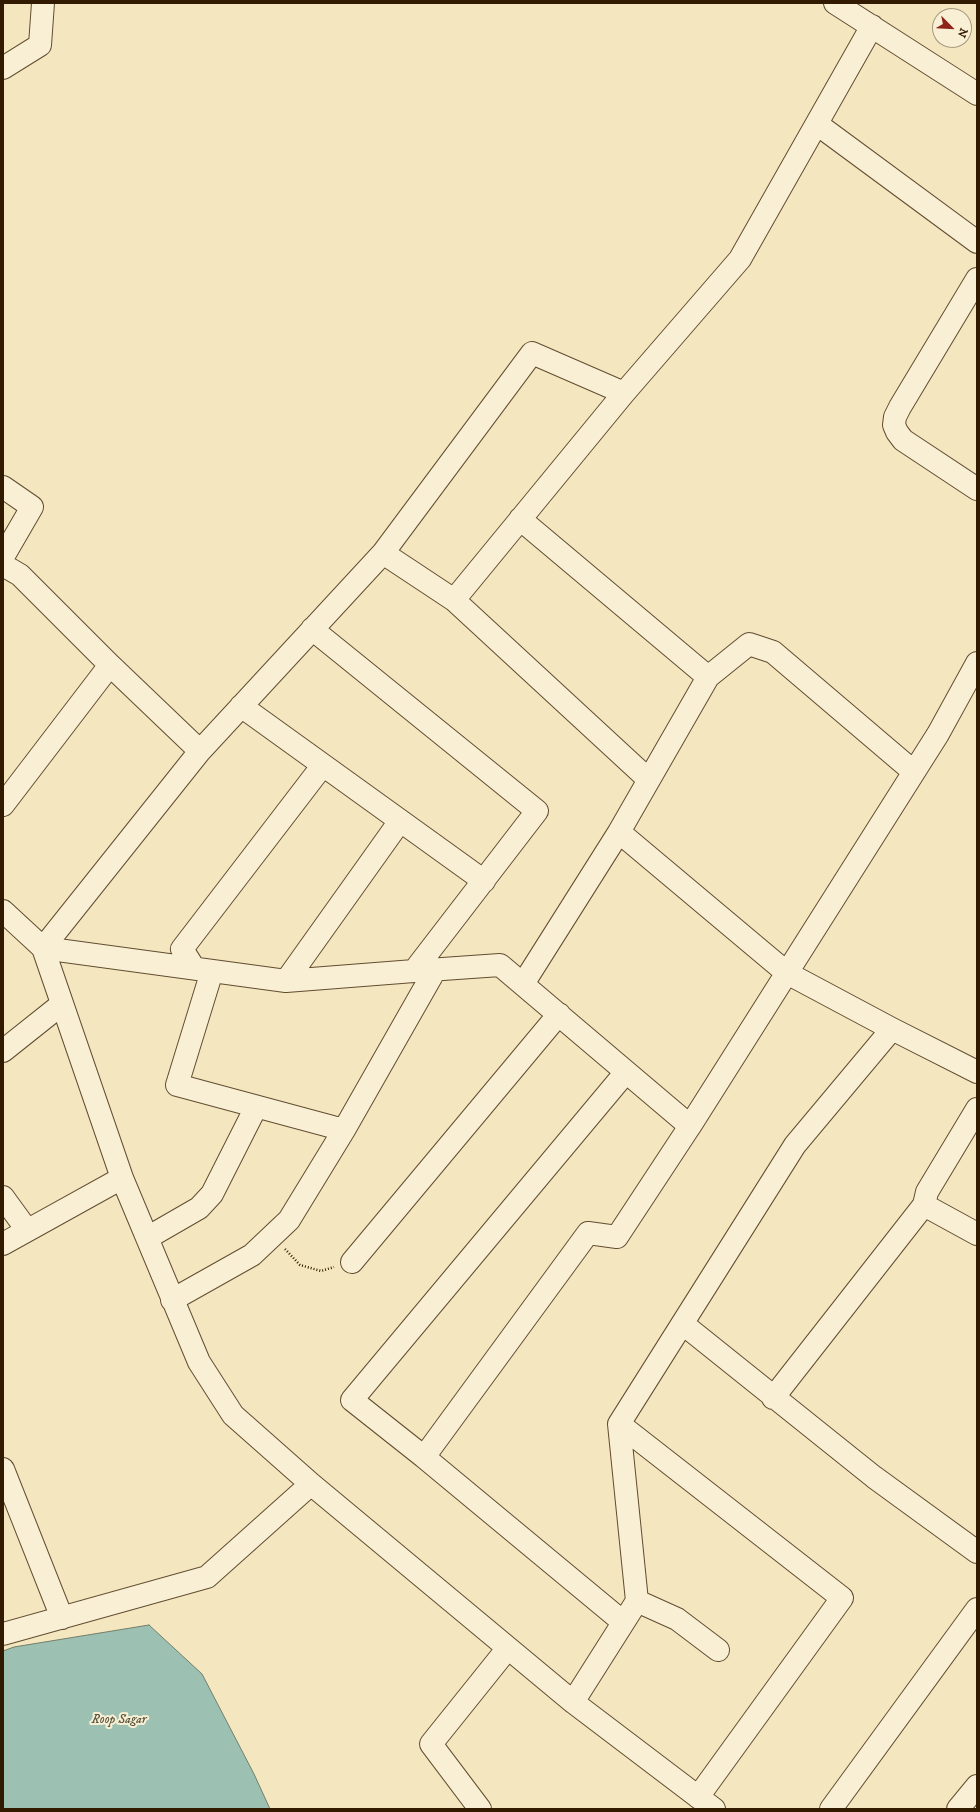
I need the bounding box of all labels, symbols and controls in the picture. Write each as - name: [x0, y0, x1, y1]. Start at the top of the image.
- north arrow: [932, 8, 972, 48]
- text: N: [954, 26, 970, 39]
- water label: Roop Sagar: [92, 1712, 146, 1728]

